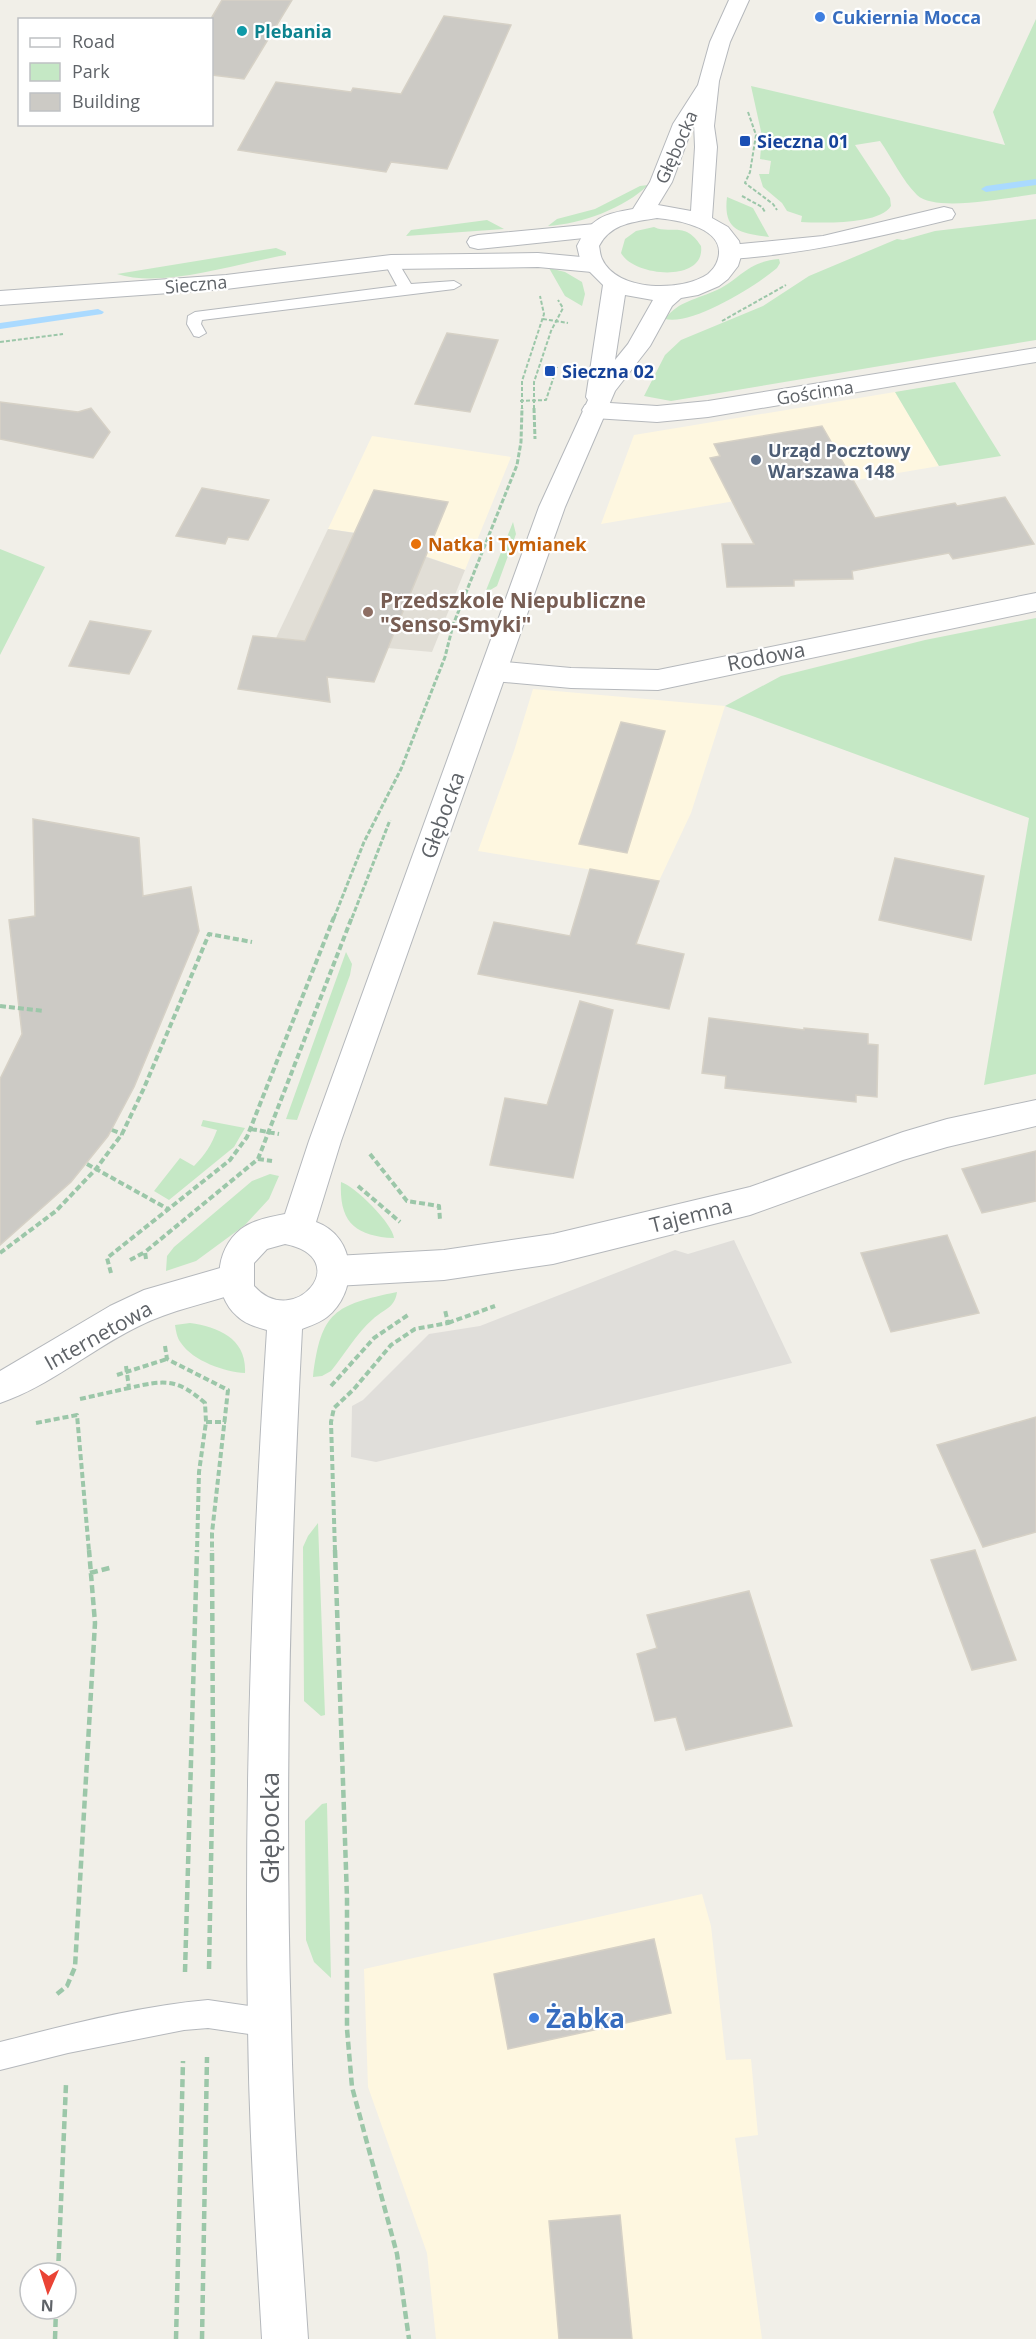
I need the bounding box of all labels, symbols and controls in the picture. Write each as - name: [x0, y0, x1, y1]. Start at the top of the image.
- place label: Cukiernia Mocca: [832, 5, 981, 29]
- marker: Cukiernia Mocca: [813, 10, 827, 24]
- legend: [18, 18, 213, 126]
- place label: Plebania: [254, 19, 332, 43]
- marker: Plebania: [235, 24, 249, 38]
- text: Road: [72, 29, 115, 53]
- text: Park: [72, 59, 110, 83]
- text: Building: [72, 89, 140, 113]
- street label: Głębocka: [649, 107, 703, 187]
- place label: Sieczna 01: [757, 129, 849, 153]
- marker: Sieczna 01: [738, 134, 752, 148]
- street label: Sieczna: [164, 269, 228, 299]
- place label: Sieczna 02: [562, 359, 654, 383]
- marker: Sieczna 02: [543, 364, 557, 378]
- street label: Gościnna: [775, 374, 855, 410]
- place label: Urząd Pocztowy Warszawa 148: [768, 438, 911, 483]
- marker: Urząd Pocztowy Warszawa 148: [749, 453, 763, 467]
- place label: Natka i Tymianek: [428, 532, 587, 556]
- marker: Natka i Tymianek: [409, 537, 423, 551]
- place label: Przedszkole Niepubliczne "Senso-Smyki": [380, 586, 646, 638]
- marker: Przedszkole Niepubliczne "Senso-Smyki": [361, 605, 375, 619]
- street label: Rodowa: [725, 635, 807, 677]
- street label: Głębocka: [413, 768, 471, 862]
- street label: Tajemna: [647, 1191, 735, 1239]
- street label: Internetowa: [39, 1294, 157, 1376]
- street label: Głębocka: [251, 1772, 287, 1884]
- place label: Żabka: [546, 2000, 625, 2036]
- marker: Żabka: [527, 2011, 541, 2025]
- north arrow: [18, 2261, 78, 2321]
- text: N: [40, 2295, 54, 2317]

